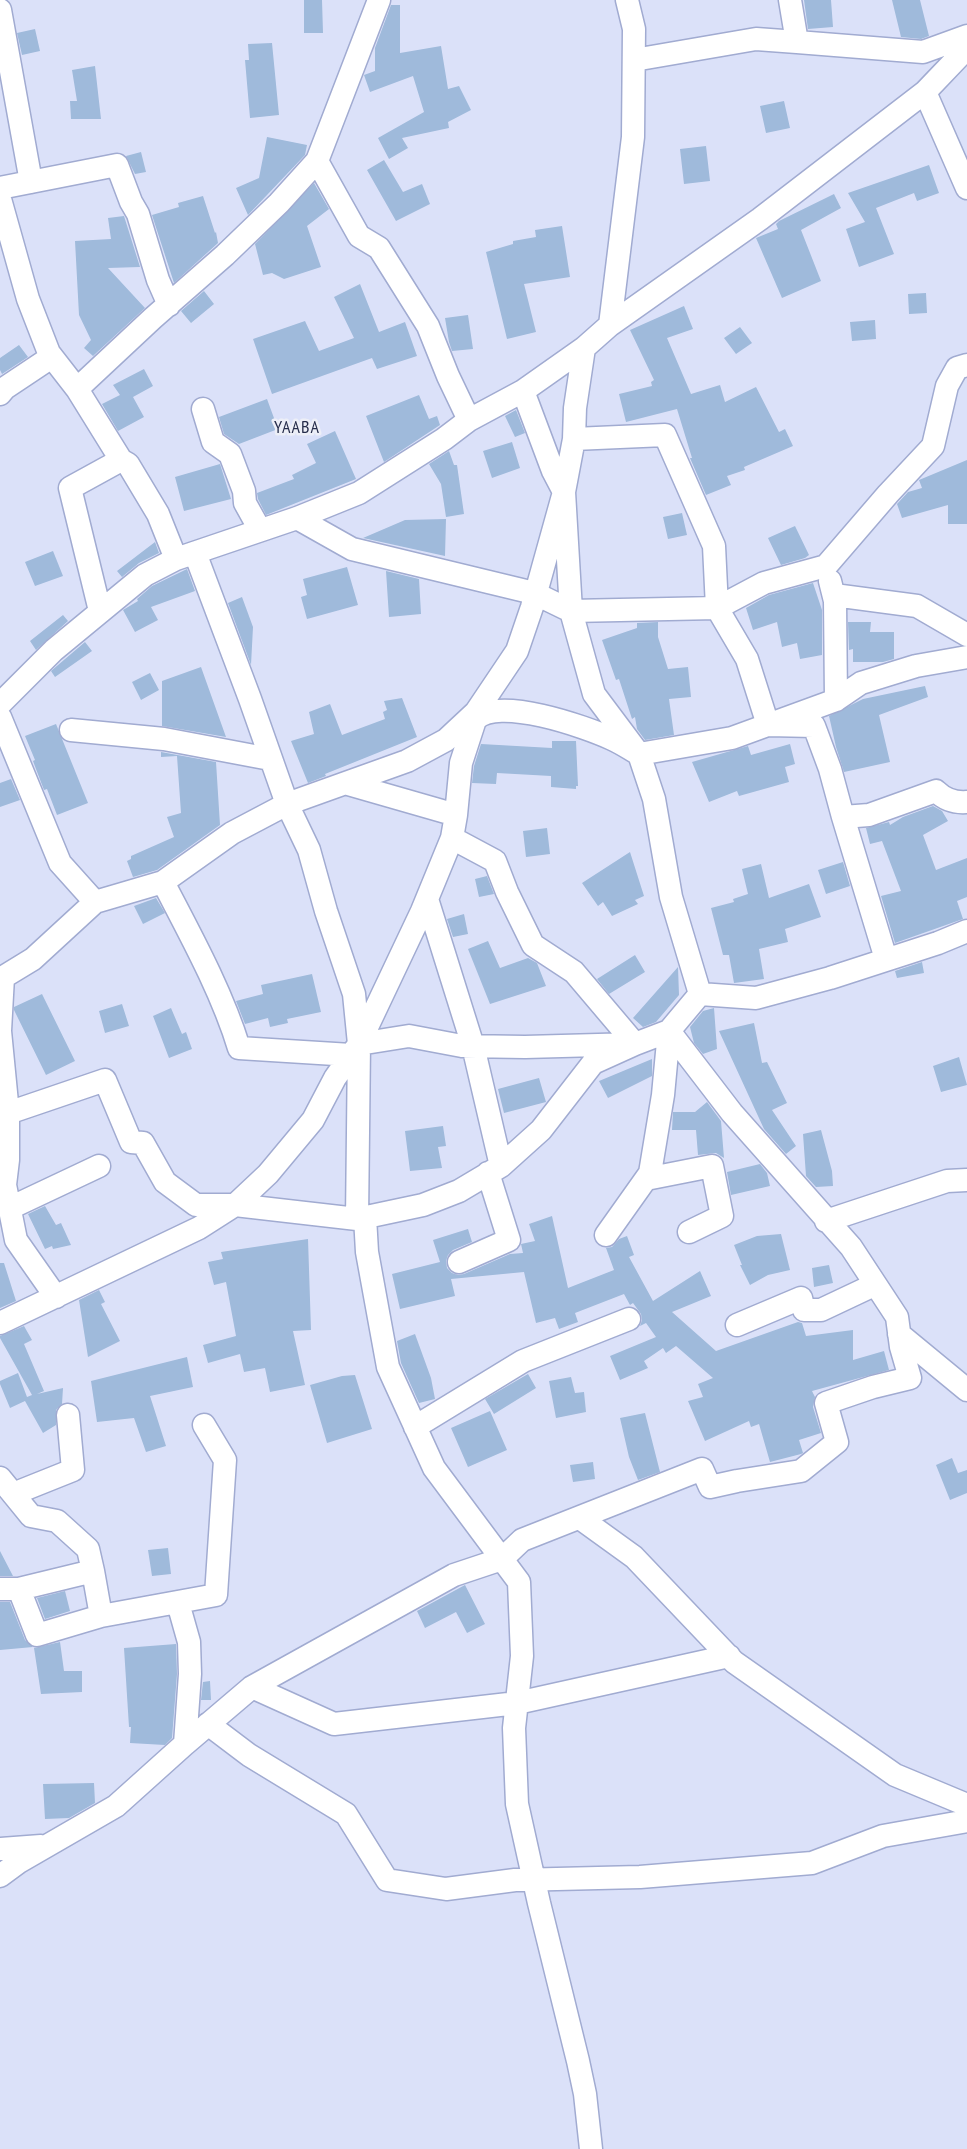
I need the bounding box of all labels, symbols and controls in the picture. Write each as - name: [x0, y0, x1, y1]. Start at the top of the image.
- district label: YAABA: [273, 417, 321, 439]

